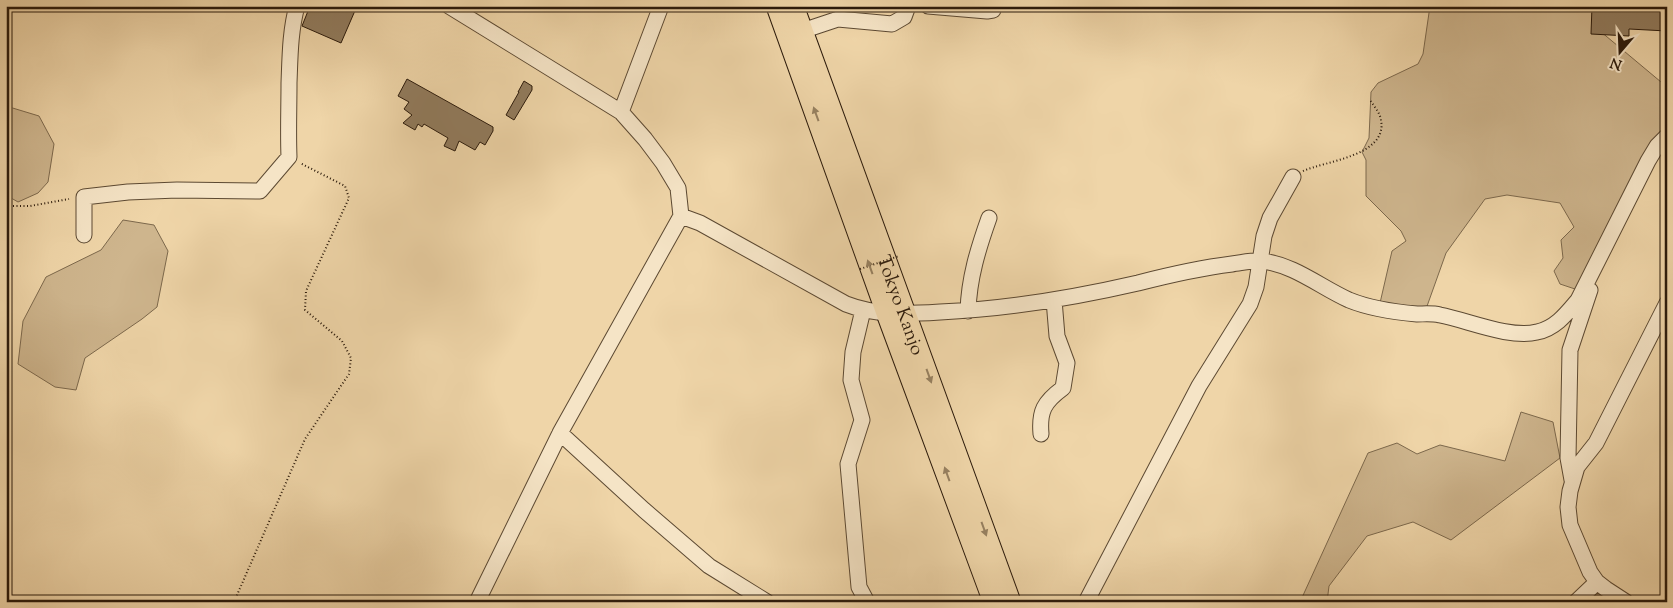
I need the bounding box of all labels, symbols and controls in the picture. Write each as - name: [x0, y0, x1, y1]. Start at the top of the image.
- north arrow: [1596, 28, 1646, 78]
- text: N: [1608, 51, 1625, 74]
- one-way arrow: [812, 106, 820, 121]
- street label: Tokyo Kanjo: [869, 252, 930, 359]
- one-way arrow: [866, 259, 874, 274]
- one-way arrow: [925, 369, 933, 384]
- one-way arrow: [943, 466, 951, 481]
- one-way arrow: [980, 522, 988, 537]

